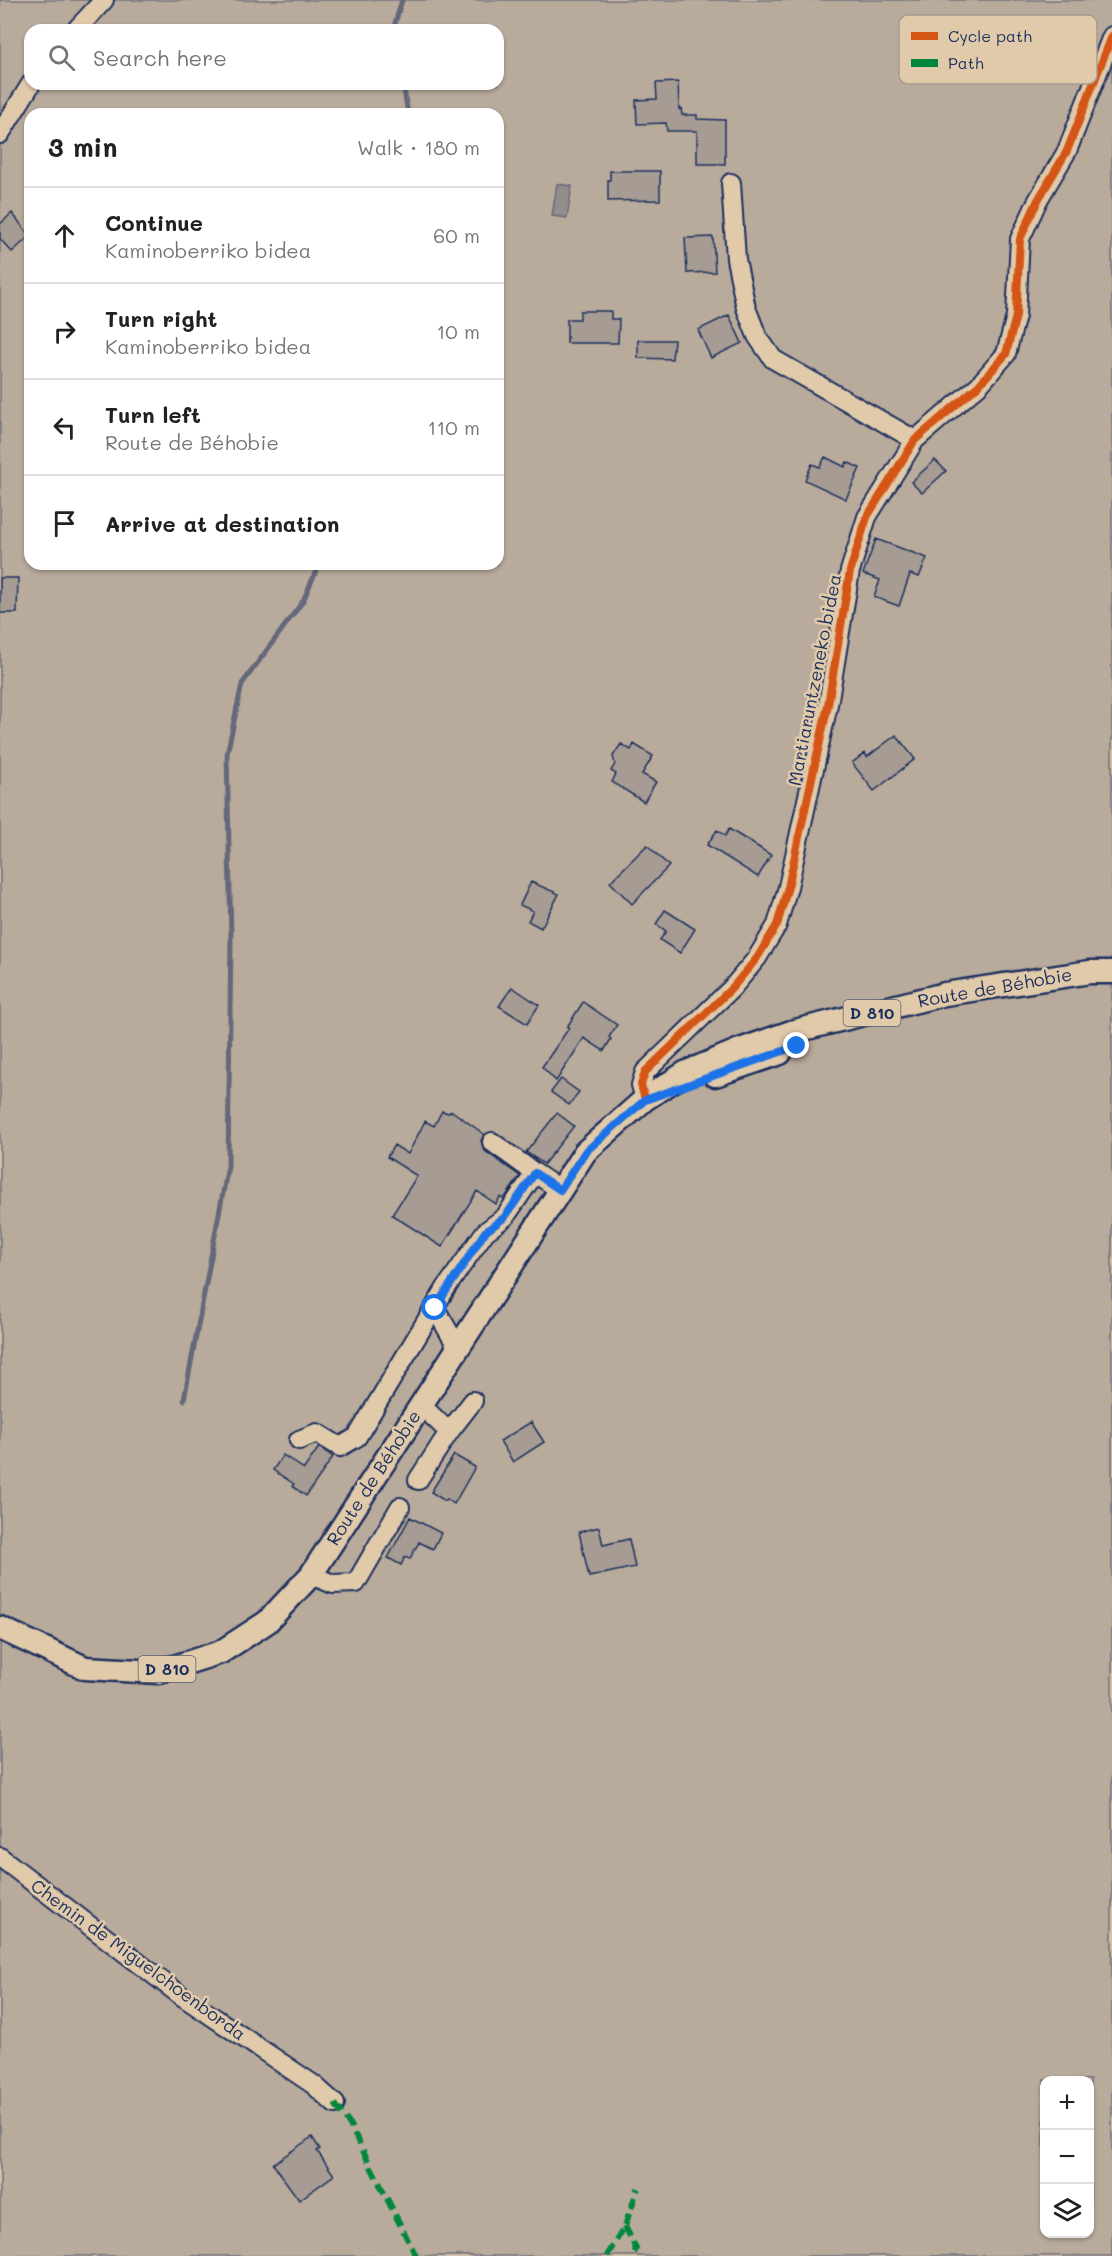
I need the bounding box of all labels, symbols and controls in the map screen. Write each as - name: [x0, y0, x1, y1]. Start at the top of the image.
- legend: [899, 15, 1097, 84]
- search box: [24, 24, 504, 90]
- text: Cycle path: [948, 25, 1032, 46]
- icon: search: [45, 41, 78, 74]
- text: Search here: [93, 43, 227, 72]
- text: Path: [948, 52, 984, 73]
- text: 3 min: [48, 130, 117, 164]
- text: Walk · 180 m: [357, 134, 480, 160]
- text: Continue: [105, 208, 203, 237]
- icon: ahead: [48, 219, 81, 252]
- text: 60 m: [433, 222, 480, 248]
- text: Kaminoberriko bidea: [105, 237, 311, 263]
- text: Turn right: [105, 304, 217, 333]
- icon: right: [48, 315, 81, 348]
- text: 10 m: [436, 318, 480, 344]
- text: Kaminoberriko bidea: [105, 333, 311, 359]
- text: Turn left: [105, 400, 201, 429]
- icon: left: [48, 411, 81, 444]
- text: 110 m: [427, 414, 480, 440]
- text: Route de Béhobie: [105, 429, 279, 455]
- icon: arrive: [48, 507, 81, 540]
- text: Arrive at destination: [105, 509, 340, 538]
- street label: Martiaruntzeneko bidea: [782, 572, 846, 788]
- street label: Route de Béhobie: [916, 962, 1074, 1012]
- road number: D 810: [844, 1000, 900, 1026]
- route end: [783, 1032, 809, 1058]
- route start: [421, 1294, 447, 1320]
- street label: Route de Béhobie: [320, 1405, 426, 1550]
- road number: D 810: [138, 1656, 195, 1682]
- street label: Chemin de Miguelchoenborda: [26, 1873, 251, 2045]
- map controls: [1040, 2076, 1094, 2238]
- button: +: [1040, 2076, 1094, 2130]
- button: −: [1040, 2130, 1094, 2184]
- button: layers: [1040, 2184, 1094, 2238]

